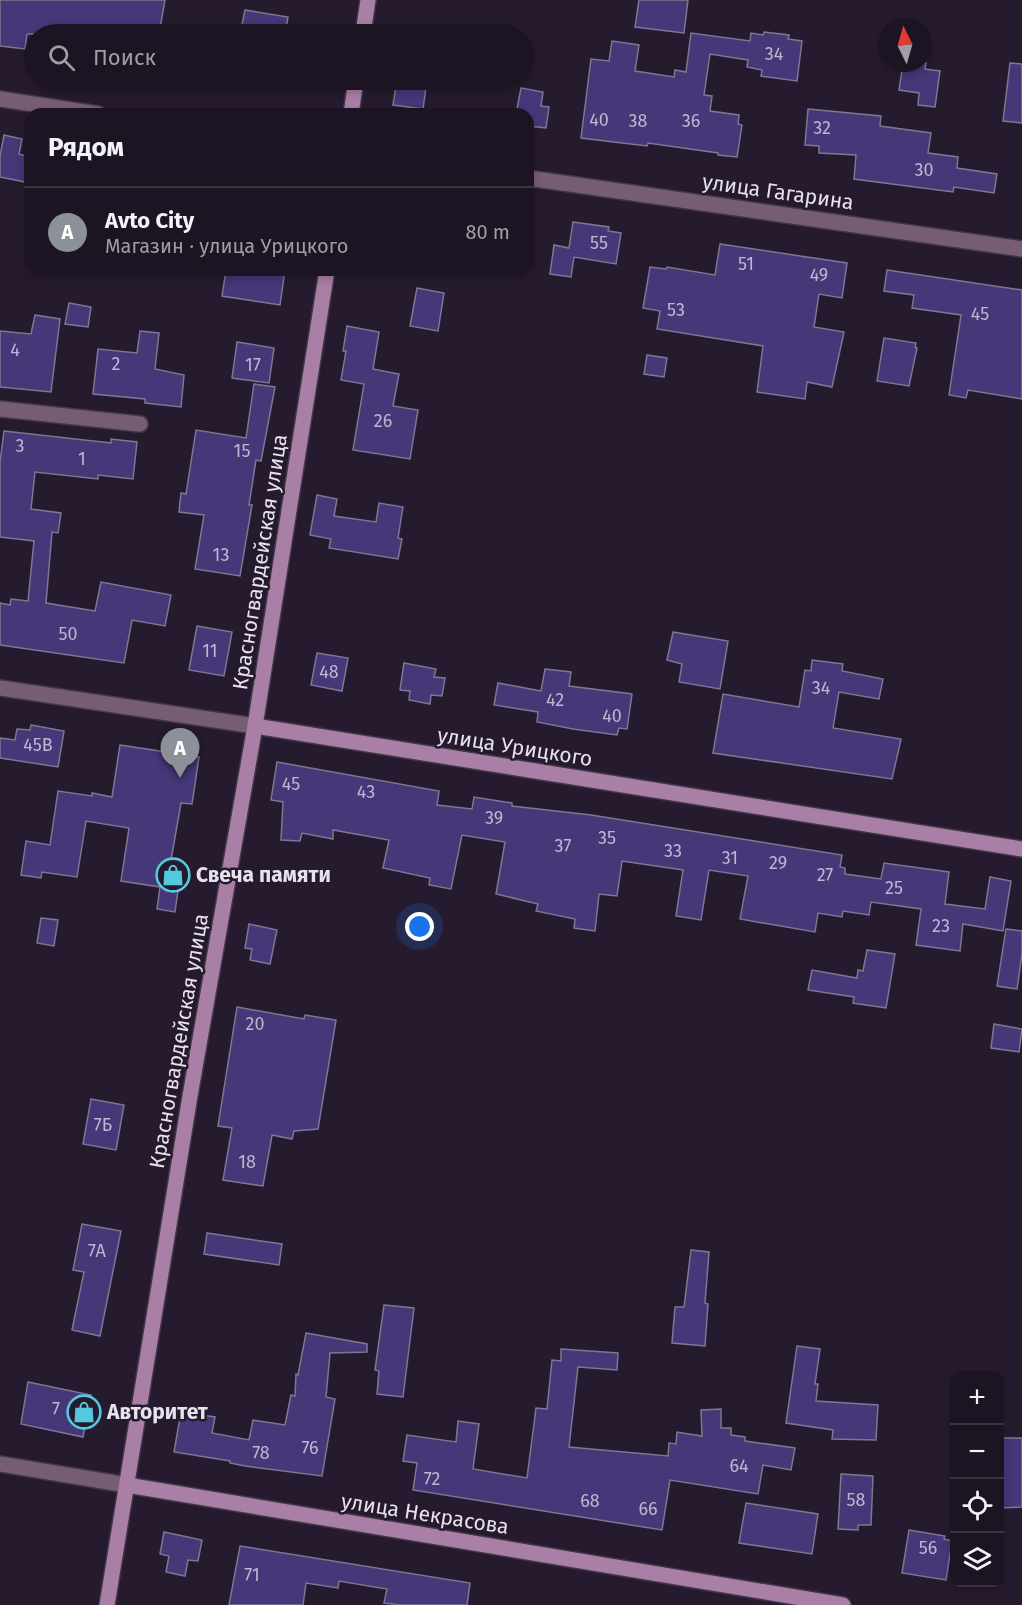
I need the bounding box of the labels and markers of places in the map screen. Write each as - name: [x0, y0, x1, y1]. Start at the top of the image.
- pin: A: [160, 728, 200, 778]
- shop icon: Свеча памяти: [155, 857, 191, 893]
- place label: Свеча памяти: [196, 862, 331, 888]
- shop icon: Авторитет: [66, 1394, 102, 1430]
- place label: Авторитет: [106, 1399, 209, 1425]

